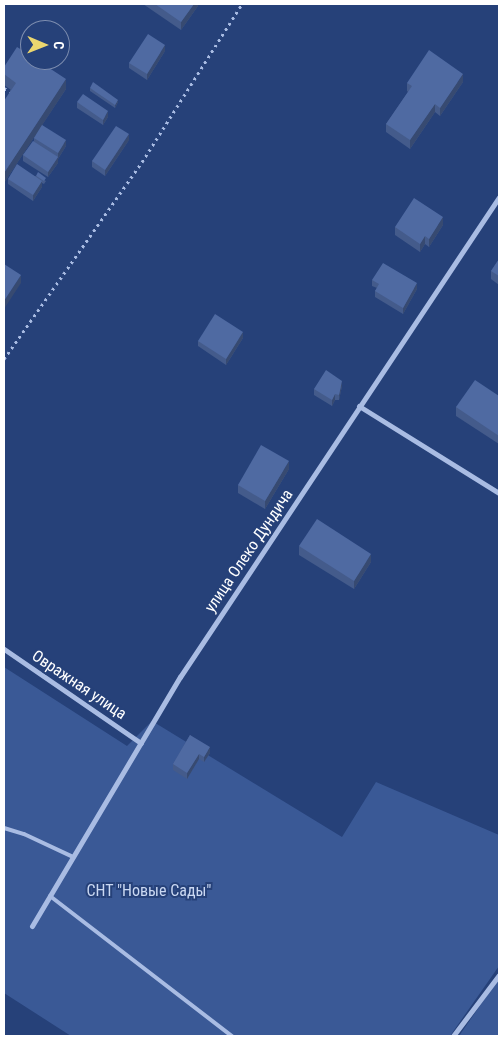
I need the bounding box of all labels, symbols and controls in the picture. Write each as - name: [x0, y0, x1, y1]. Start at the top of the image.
- north arrow: [20, 20, 70, 70]
- text: С: [51, 41, 67, 49]
- street label: улица Олеко Дундича: [201, 486, 297, 616]
- street label: Овражная улица: [28, 646, 130, 724]
- park label: СНТ "Новые Сады": [86, 881, 212, 901]

